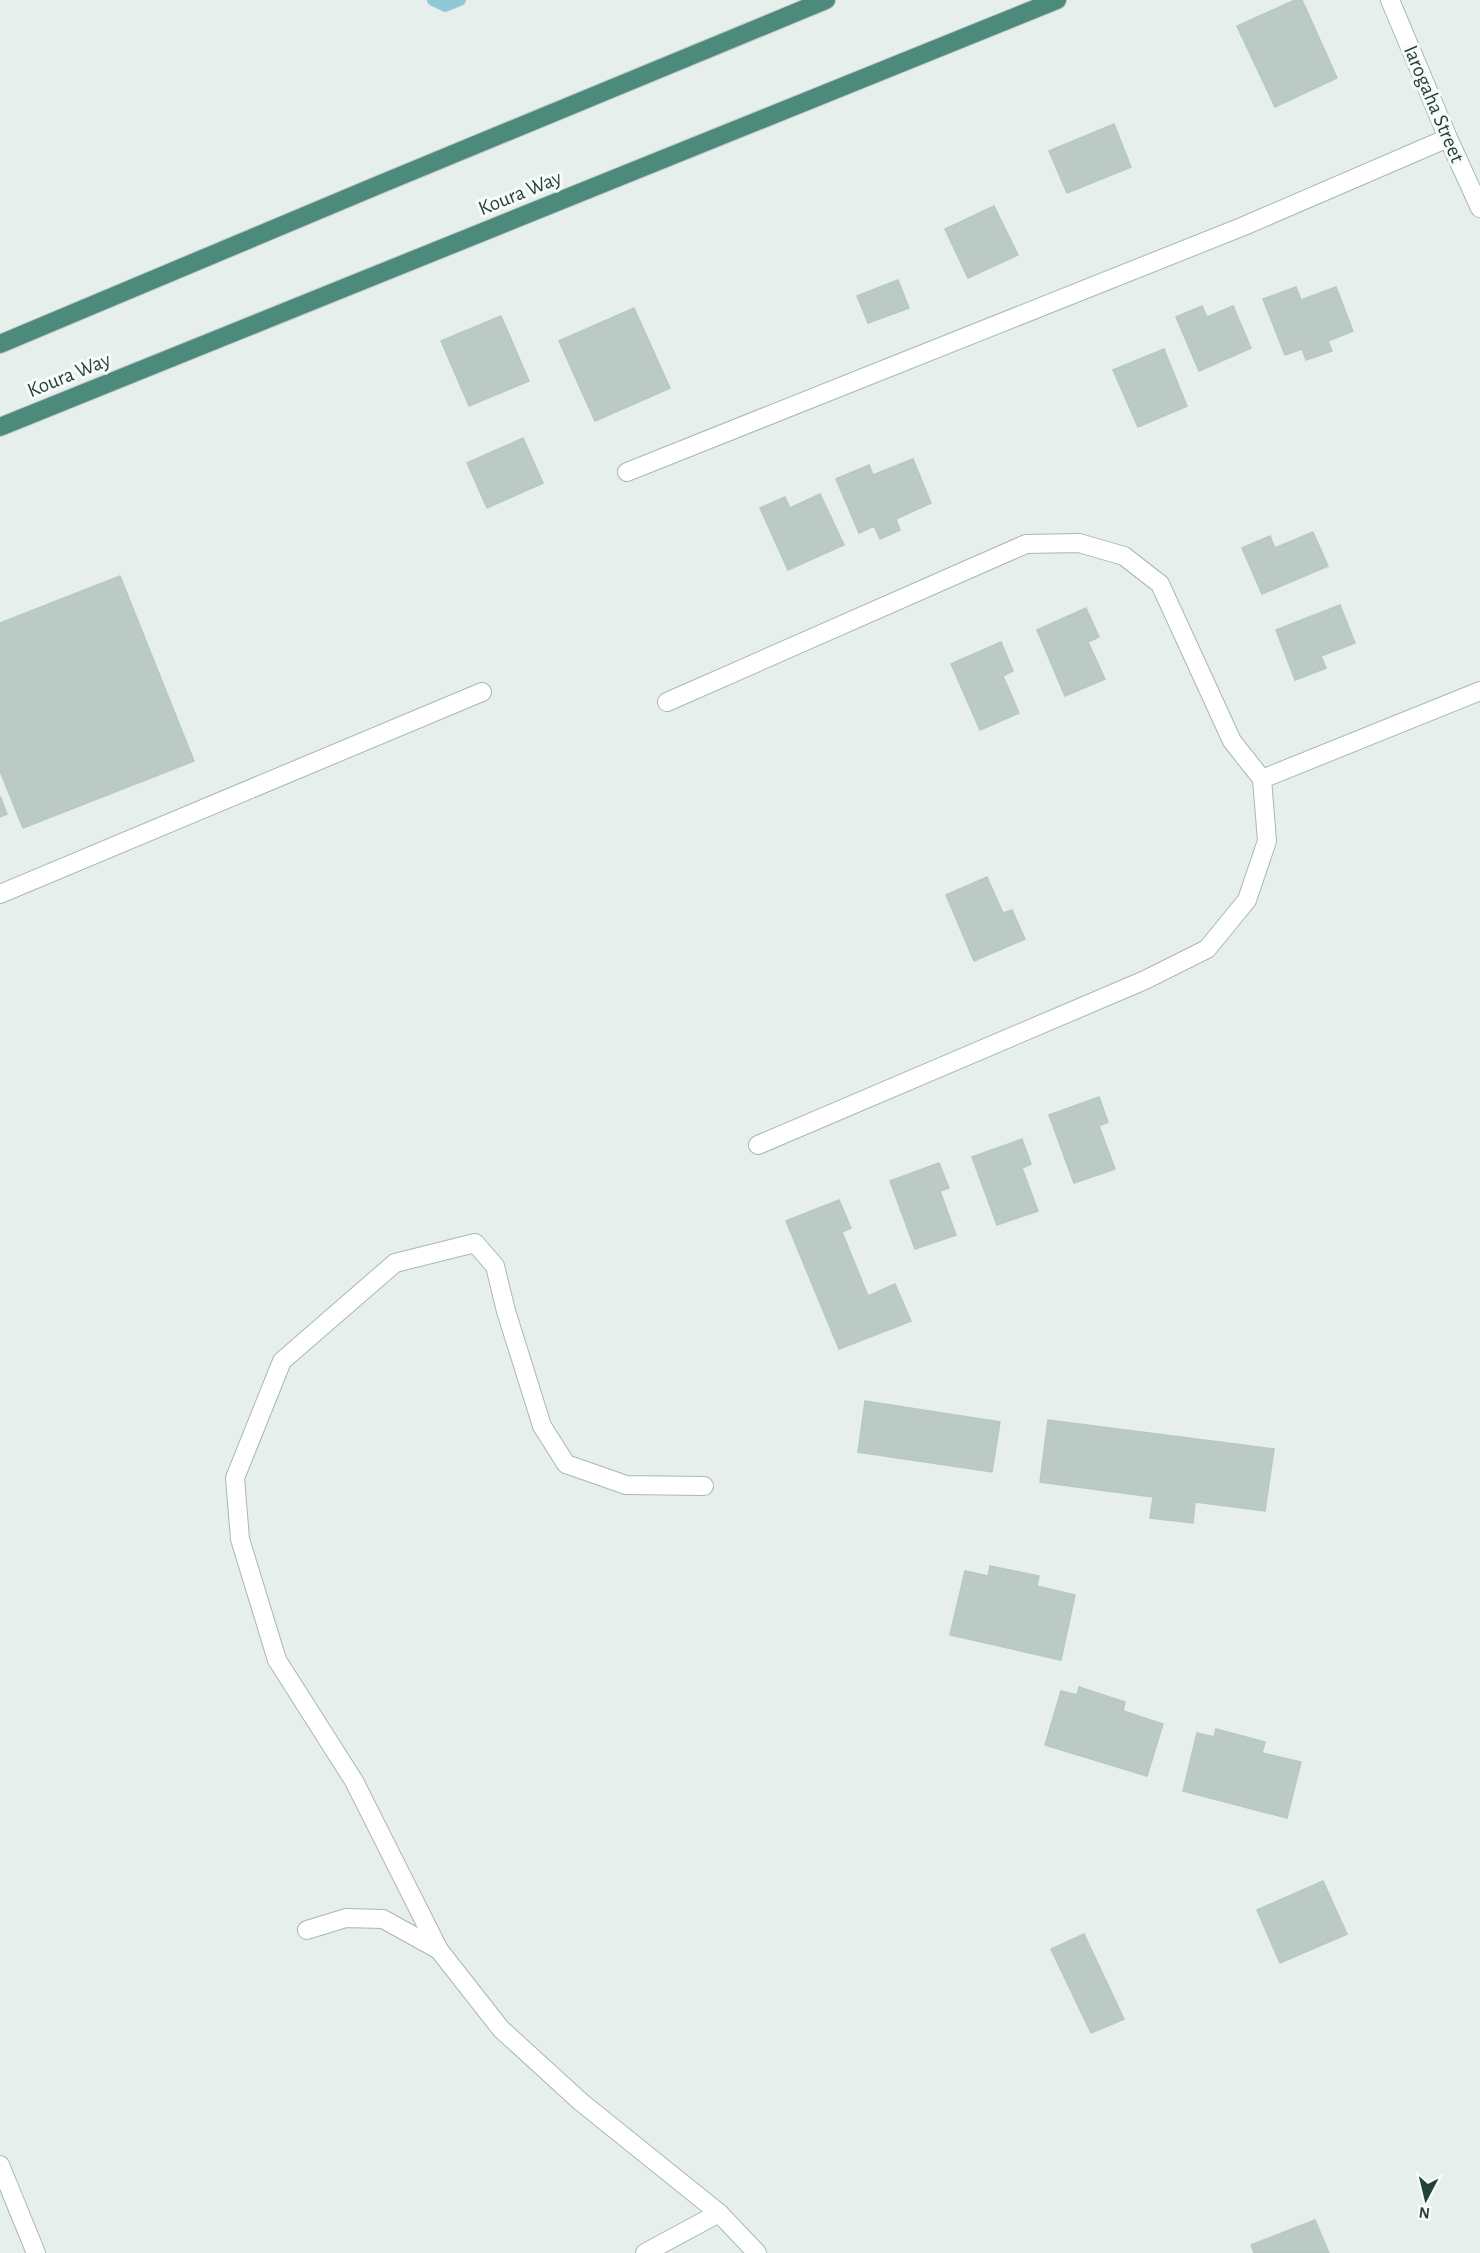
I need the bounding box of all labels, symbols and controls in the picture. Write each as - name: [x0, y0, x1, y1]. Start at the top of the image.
- street label: Iarogaha Street: [1400, 42, 1468, 166]
- street label: Koura Way: [475, 167, 565, 219]
- street label: Koura Way: [24, 349, 114, 401]
- north arrow: [1396, 2169, 1456, 2229]
- text: N: [1418, 2204, 1431, 2222]

